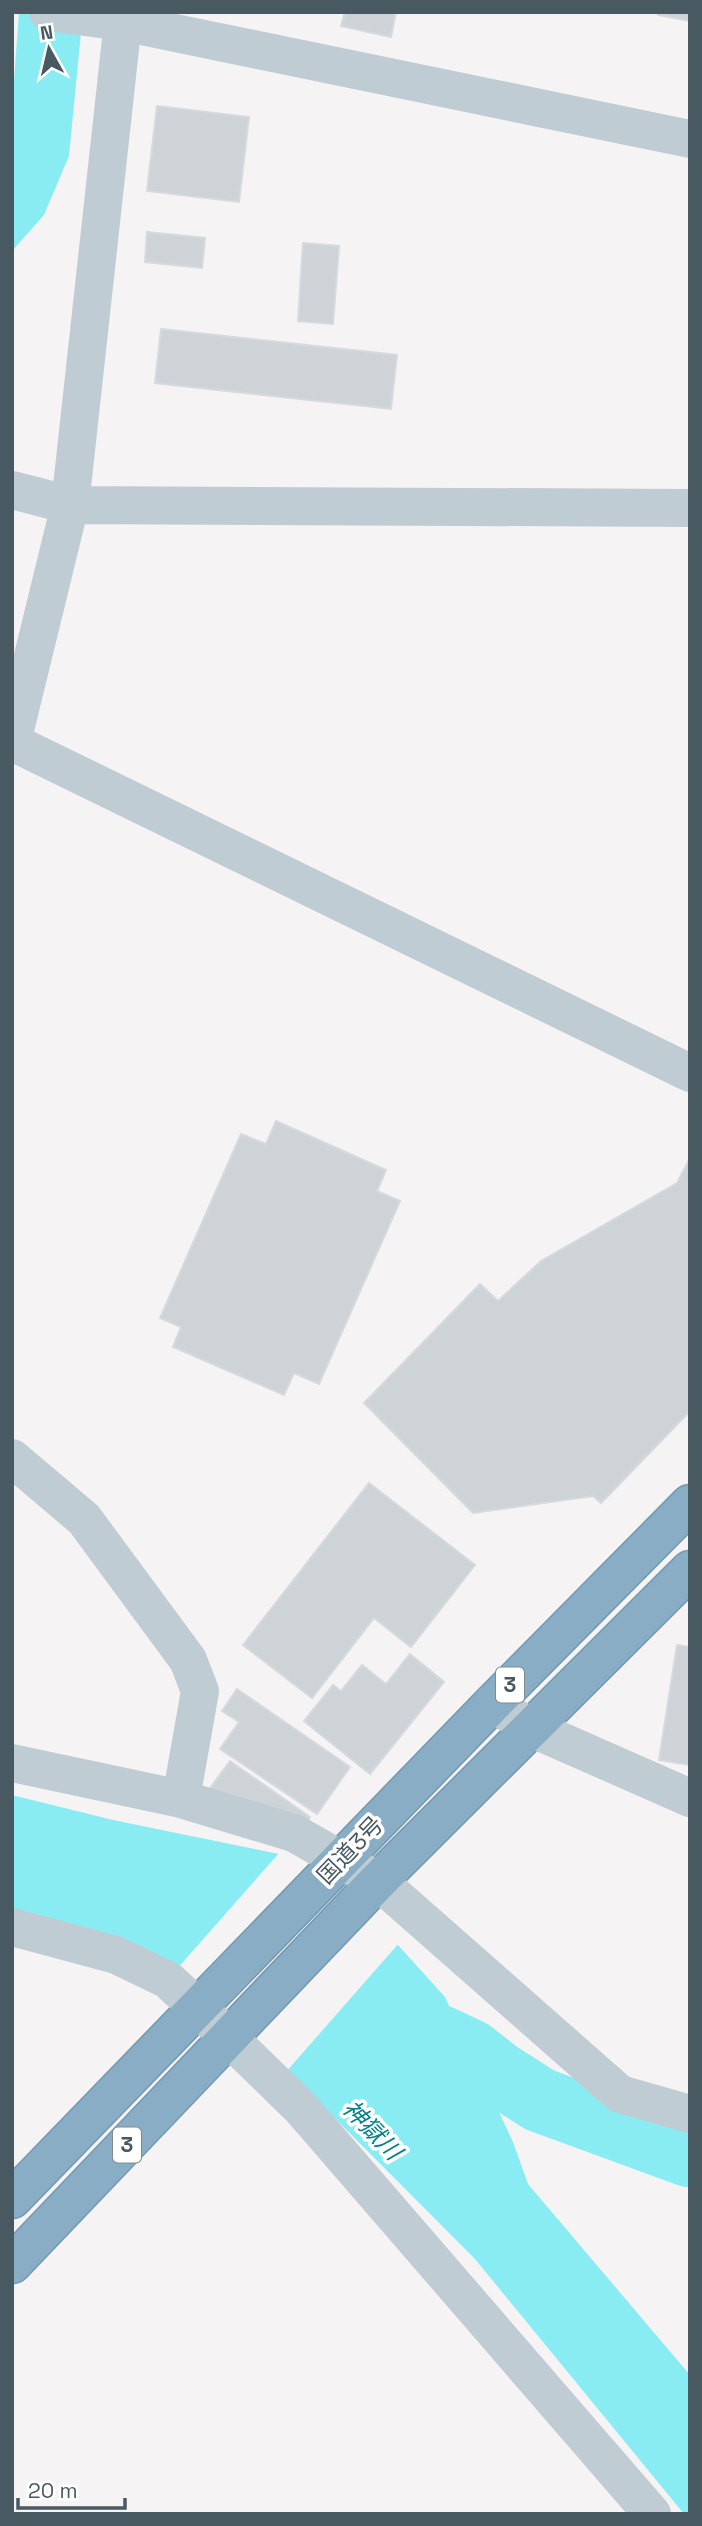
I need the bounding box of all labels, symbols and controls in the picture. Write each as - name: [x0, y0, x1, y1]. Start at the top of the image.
- north arrow: [14, 14, 84, 84]
- text: N: [39, 19, 55, 46]
- road number: 3: [496, 1668, 524, 1702]
- street label: 国道3号: [310, 1810, 390, 1890]
- water label: 神獄川: [336, 2093, 411, 2168]
- road number: 3: [113, 2128, 141, 2162]
- scale bar: [18, 2466, 124, 2510]
- text: 20 m: [28, 2477, 78, 2504]

